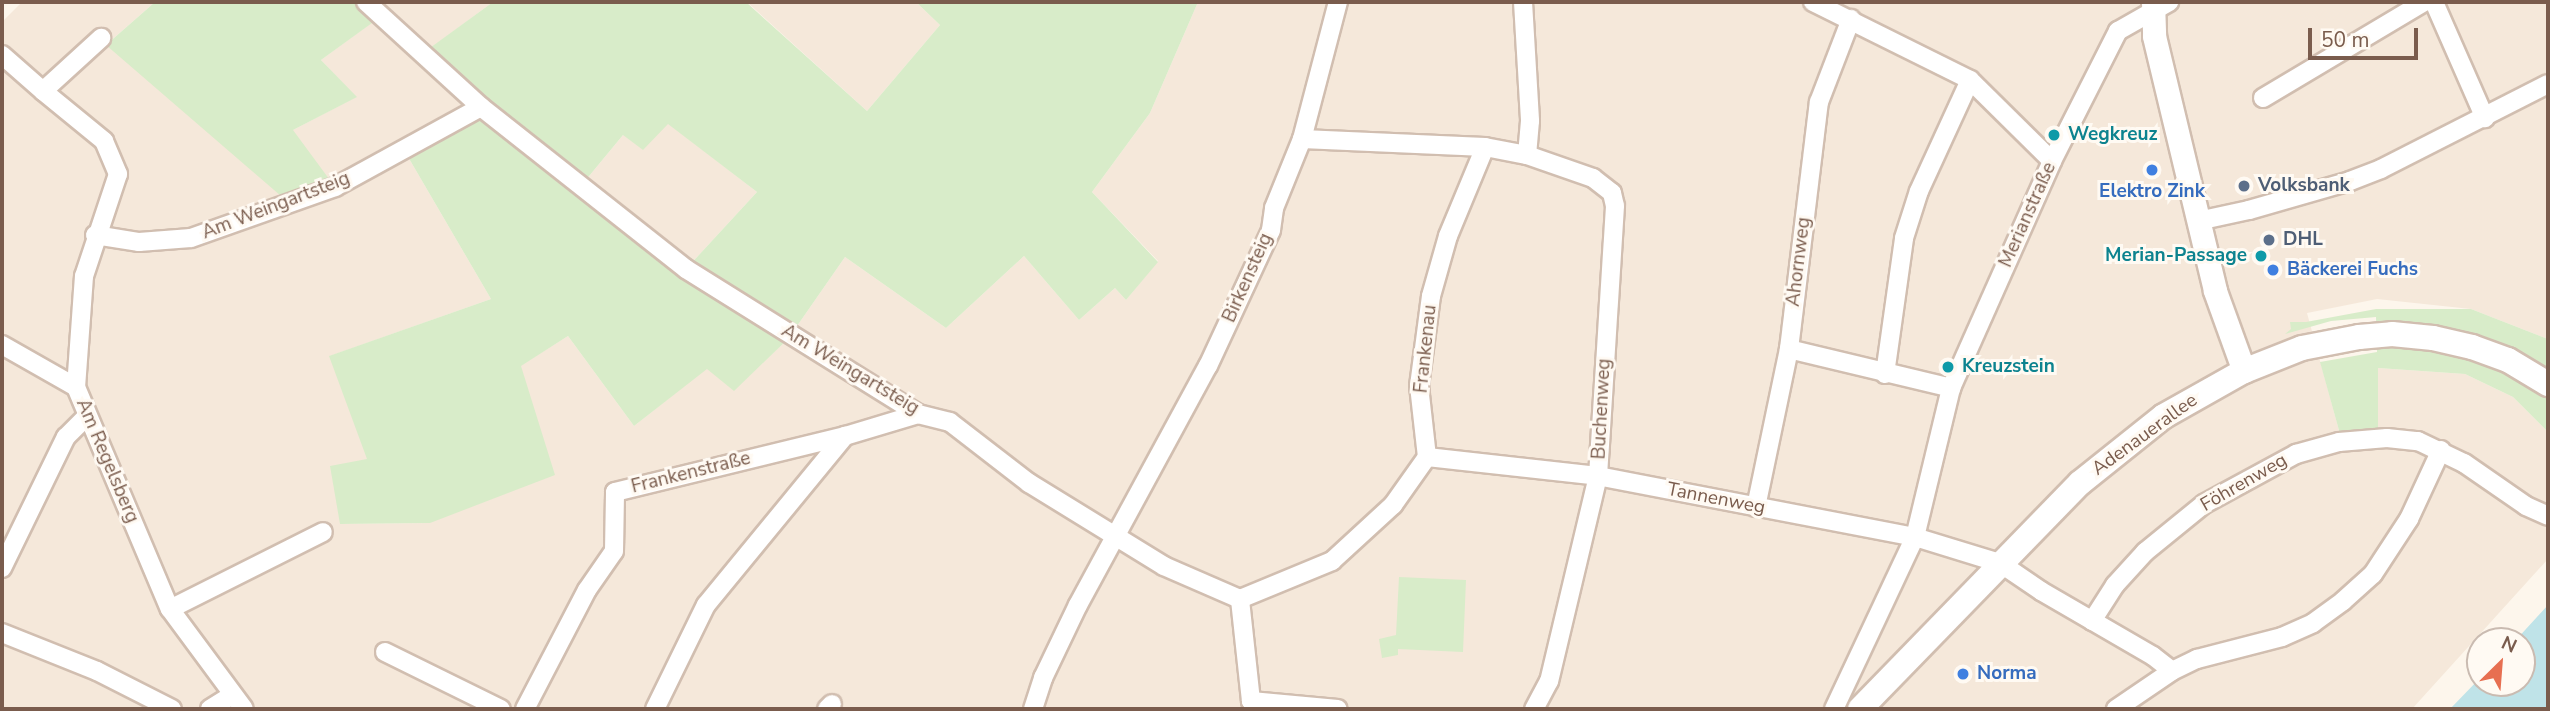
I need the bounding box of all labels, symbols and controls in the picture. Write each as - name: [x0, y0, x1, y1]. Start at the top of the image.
- scale bar: [2312, 14, 2422, 58]
- text: 50 m: [2321, 26, 2370, 54]
- place label: Wegkreuz: [2068, 124, 2158, 146]
- marker: Wegkreuz: [2046, 127, 2062, 143]
- street label: Merianstraße: [1995, 159, 2061, 271]
- marker: Elektro Zink: [2144, 162, 2160, 178]
- street label: Am Weingartsteig: [199, 167, 353, 245]
- place label: Volksbank: [2258, 175, 2350, 197]
- marker: Volksbank: [2236, 178, 2252, 194]
- place label: Elektro Zink: [2099, 181, 2205, 203]
- street label: Ahornweg: [1782, 216, 1816, 308]
- place label: DHL: [2283, 229, 2323, 251]
- street label: Birkensteig: [1218, 230, 1278, 326]
- marker: DHL: [2261, 232, 2277, 248]
- place label: Merian-Passage: [2105, 245, 2247, 267]
- marker: Merian-Passage: [2253, 248, 2269, 264]
- place label: Bäckerei Fuchs: [2287, 259, 2418, 281]
- marker: Bäckerei Fuchs: [2265, 262, 2281, 278]
- street label: Frankenau: [1410, 304, 1442, 394]
- street label: Am Weingartsteig: [777, 320, 923, 420]
- place label: Kreuzstein: [1962, 356, 2055, 378]
- street label: Buchenweg: [1588, 358, 1616, 460]
- marker: Kreuzstein: [1940, 359, 1956, 375]
- street label: Adenauerallee: [2088, 389, 2202, 481]
- street label: Am Regelsberg: [71, 396, 143, 526]
- street label: Frankenstraße: [629, 447, 753, 499]
- street label: Föhrenweg: [2197, 449, 2291, 517]
- street label: Tannenweg: [1665, 478, 1767, 520]
- north arrow: [2466, 627, 2536, 697]
- text: N: [2497, 630, 2521, 660]
- place label: Norma: [1977, 663, 2037, 685]
- marker: Norma: [1955, 666, 1971, 682]

